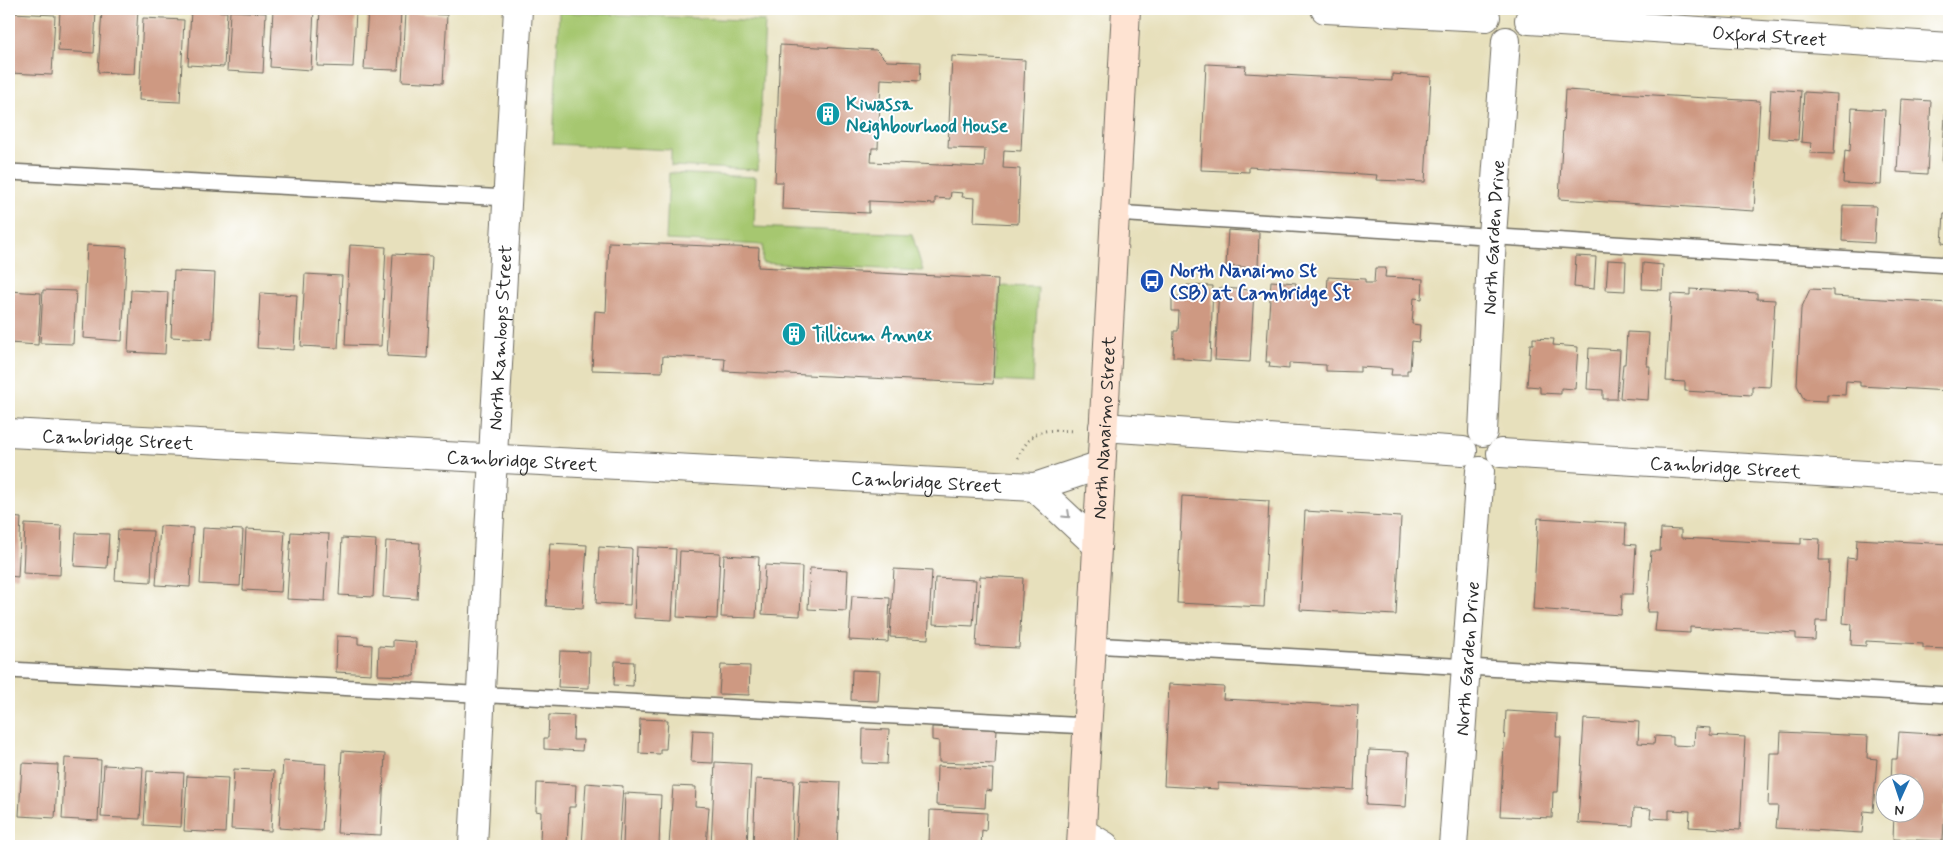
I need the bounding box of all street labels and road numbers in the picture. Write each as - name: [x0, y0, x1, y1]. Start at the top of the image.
- street label: Oxford Street: [1711, 21, 1828, 53]
- street label: North Garden Drive: [1477, 159, 1511, 315]
- street label: North Kamloops Street: [483, 244, 519, 431]
- street label: North Nanaimo Street: [1088, 335, 1122, 520]
- street label: Cambridge Street: [41, 424, 194, 457]
- street label: Cambridge Street: [446, 445, 598, 478]
- street label: Cambridge Street: [1649, 451, 1802, 485]
- street label: Cambridge Street: [850, 466, 1003, 499]
- street label: North Garden Drive: [1450, 580, 1486, 737]

